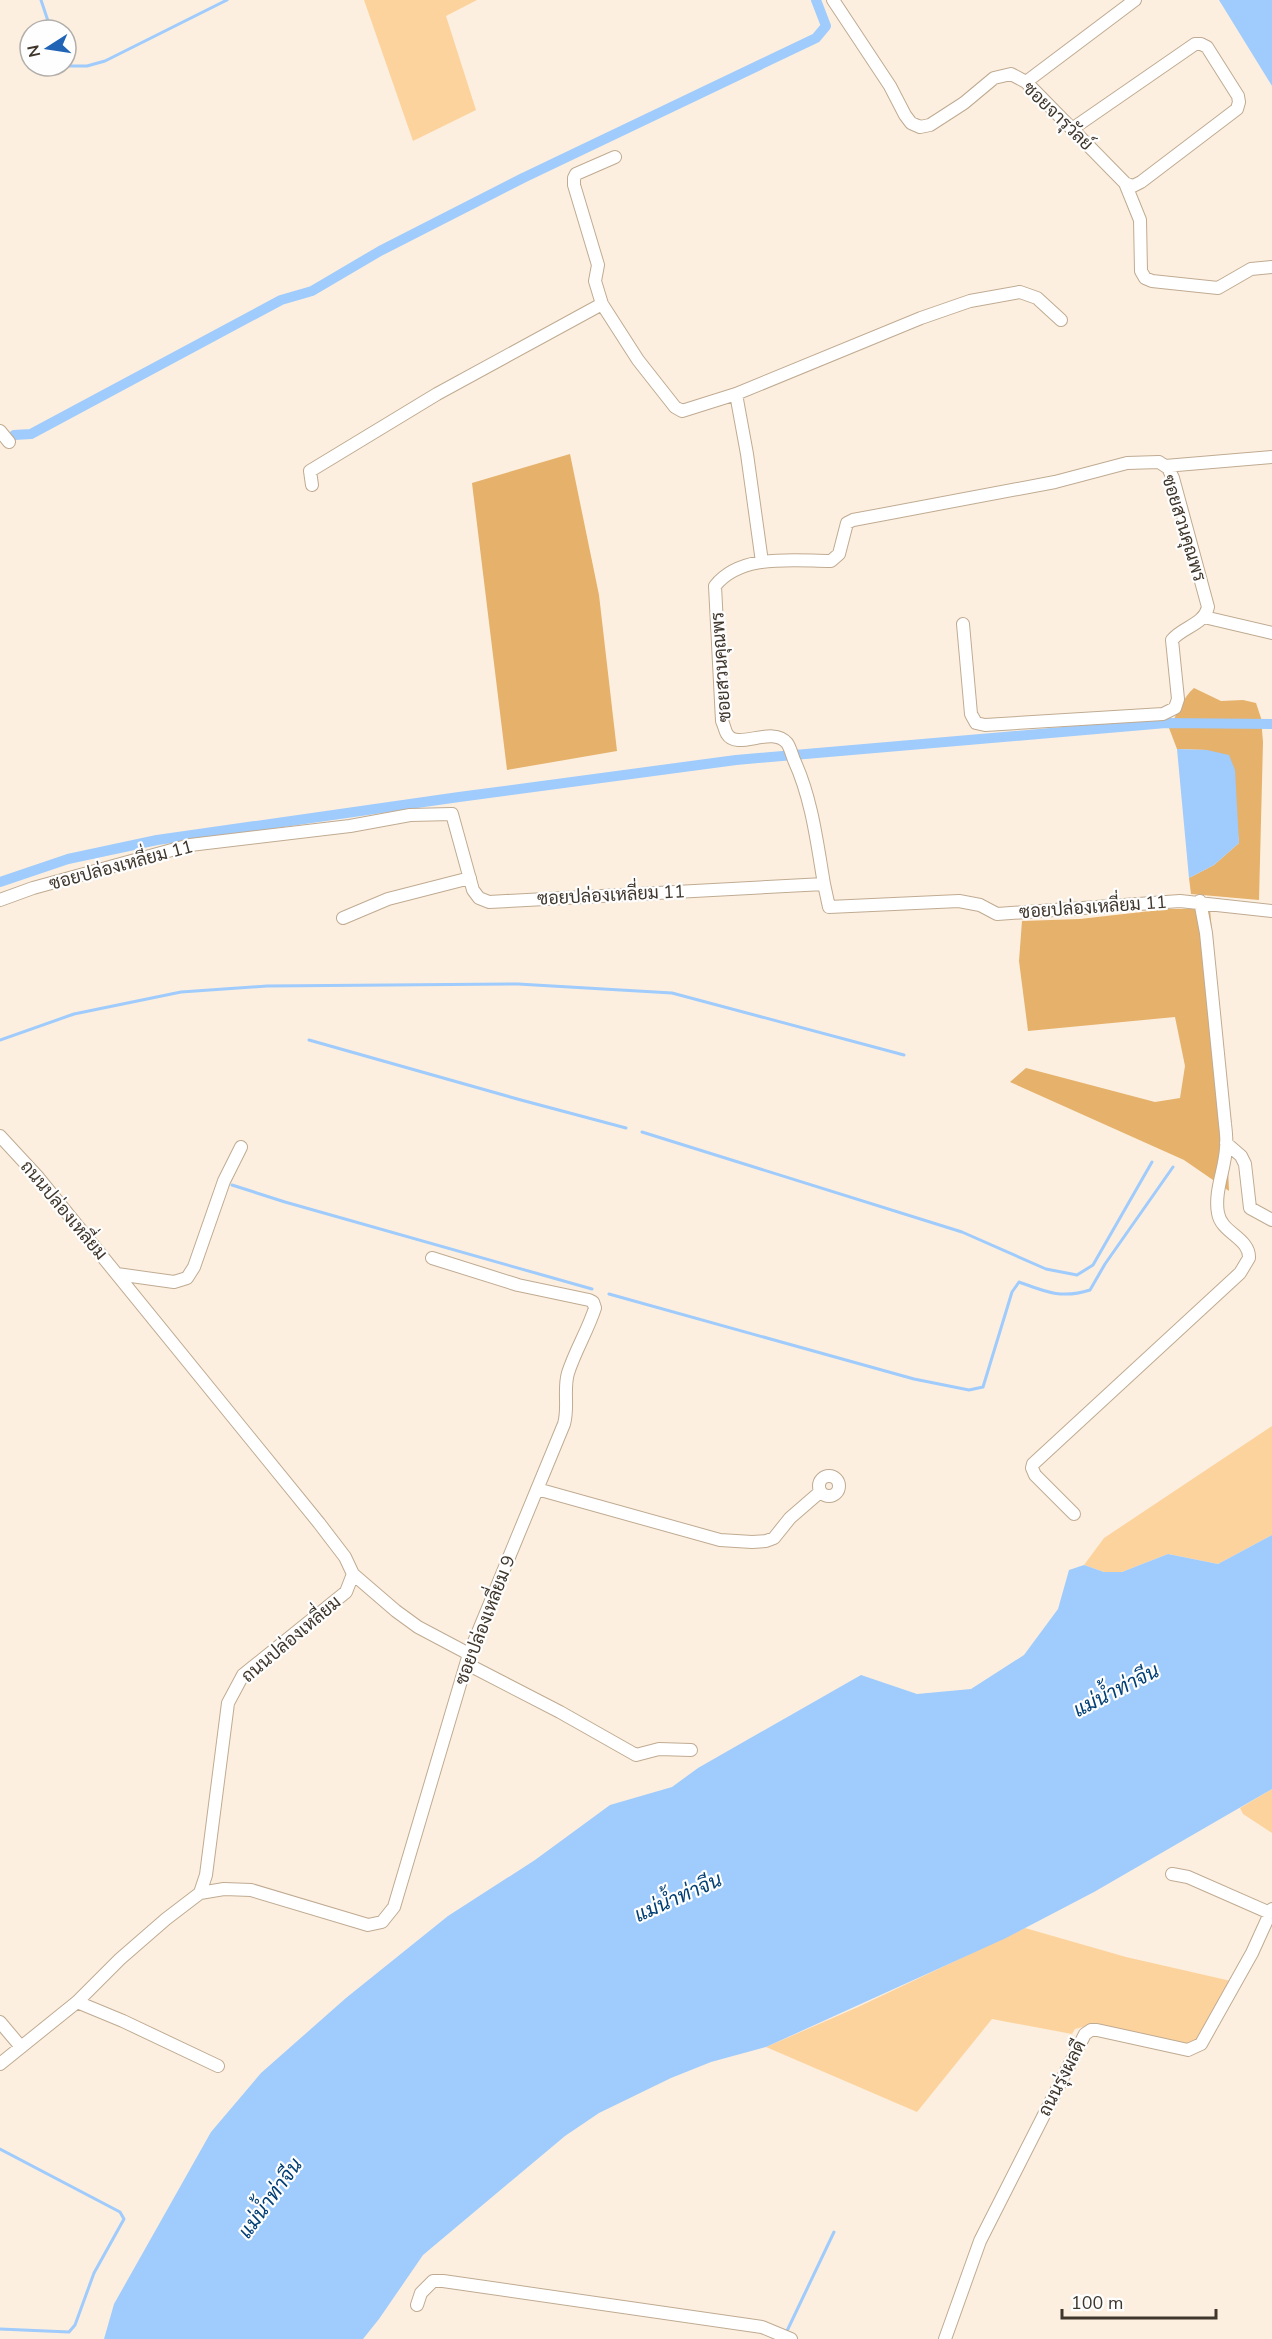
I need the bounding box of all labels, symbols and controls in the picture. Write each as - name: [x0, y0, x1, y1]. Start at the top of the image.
- north arrow: [18, 18, 78, 78]
- text: N: [22, 43, 46, 59]
- street label: ซอยจารุวัลย์: [1018, 76, 1099, 156]
- street label: ซอยสวนคุณพร: [1156, 472, 1212, 585]
- street label: ซอยสวนคุณพร: [705, 611, 737, 723]
- street label: ซอยปล่องเหลี่ยม 11: [45, 830, 196, 896]
- street label: ซอยปล่องเหลี่ยม 11: [536, 875, 686, 911]
- street label: ซอยปล่องเหลี่ยม 11: [1018, 886, 1168, 924]
- street label: ถนนปล่องเหลี่ยม: [15, 1153, 116, 1265]
- street label: ซอยปล่องเหลี่ยม 9: [445, 1550, 521, 1688]
- street label: ถนนปล่องเหลี่ยม: [234, 1587, 346, 1688]
- water label: แม่น้ำท่าจีน: [1066, 1653, 1164, 1724]
- water label: แม่น้ำท่าจีน: [628, 1862, 726, 1929]
- street label: ถนนรุ่งผลดี: [1032, 2035, 1091, 2120]
- water label: แม่น้ำท่าจีน: [228, 2150, 309, 2244]
- scale bar: [1062, 2282, 1216, 2320]
- text: 100 m: [1071, 2291, 1123, 2315]

